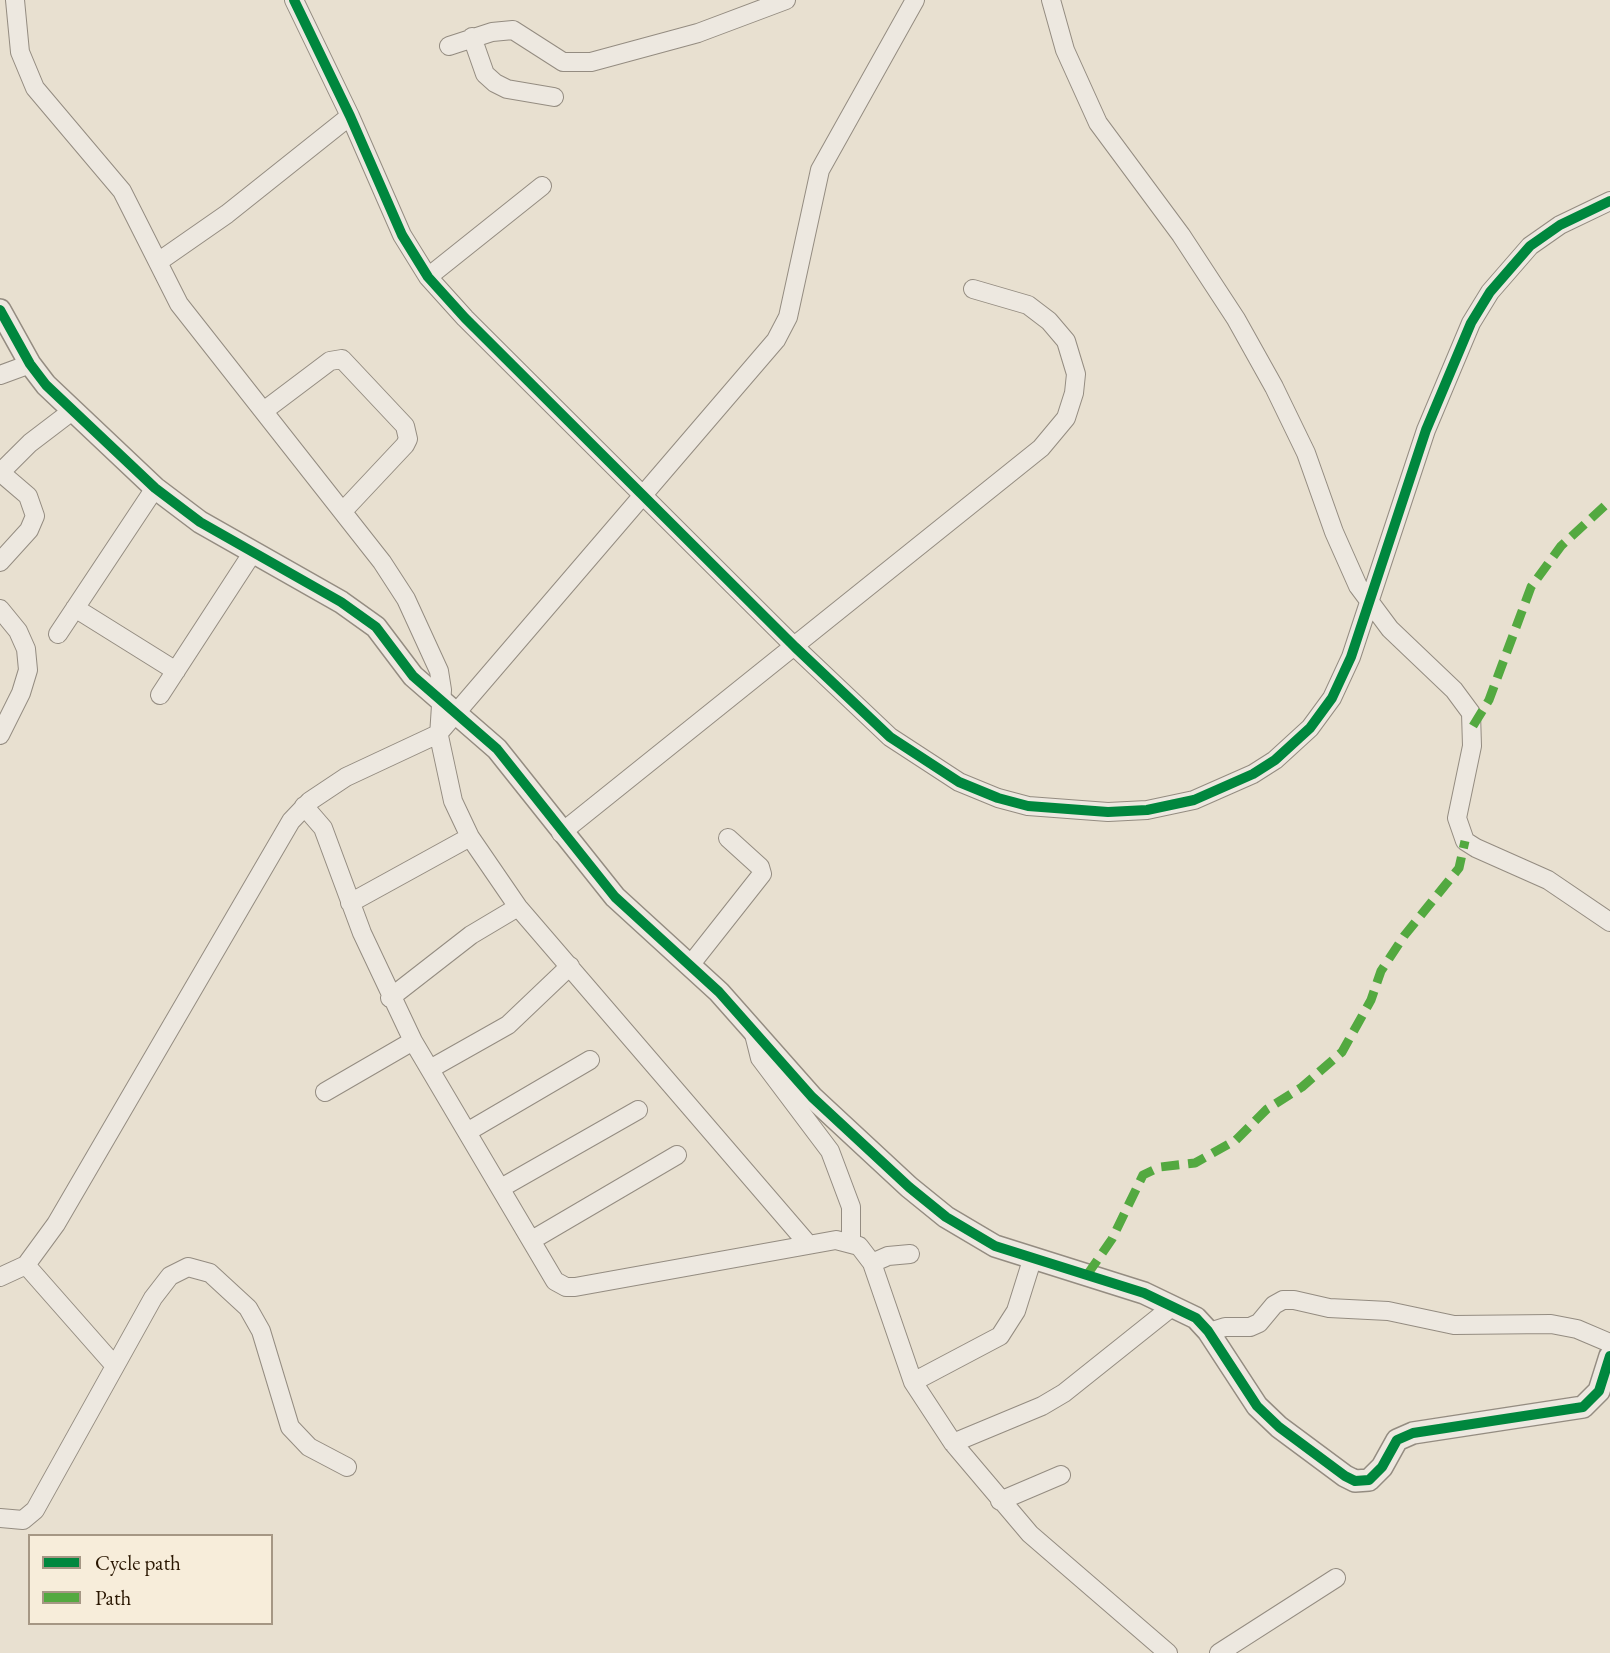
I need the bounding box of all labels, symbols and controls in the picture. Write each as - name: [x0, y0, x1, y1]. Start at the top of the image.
- legend: [28, 1534, 273, 1625]
- text: Cycle path: [95, 1549, 181, 1576]
- text: Path: [95, 1584, 131, 1611]

